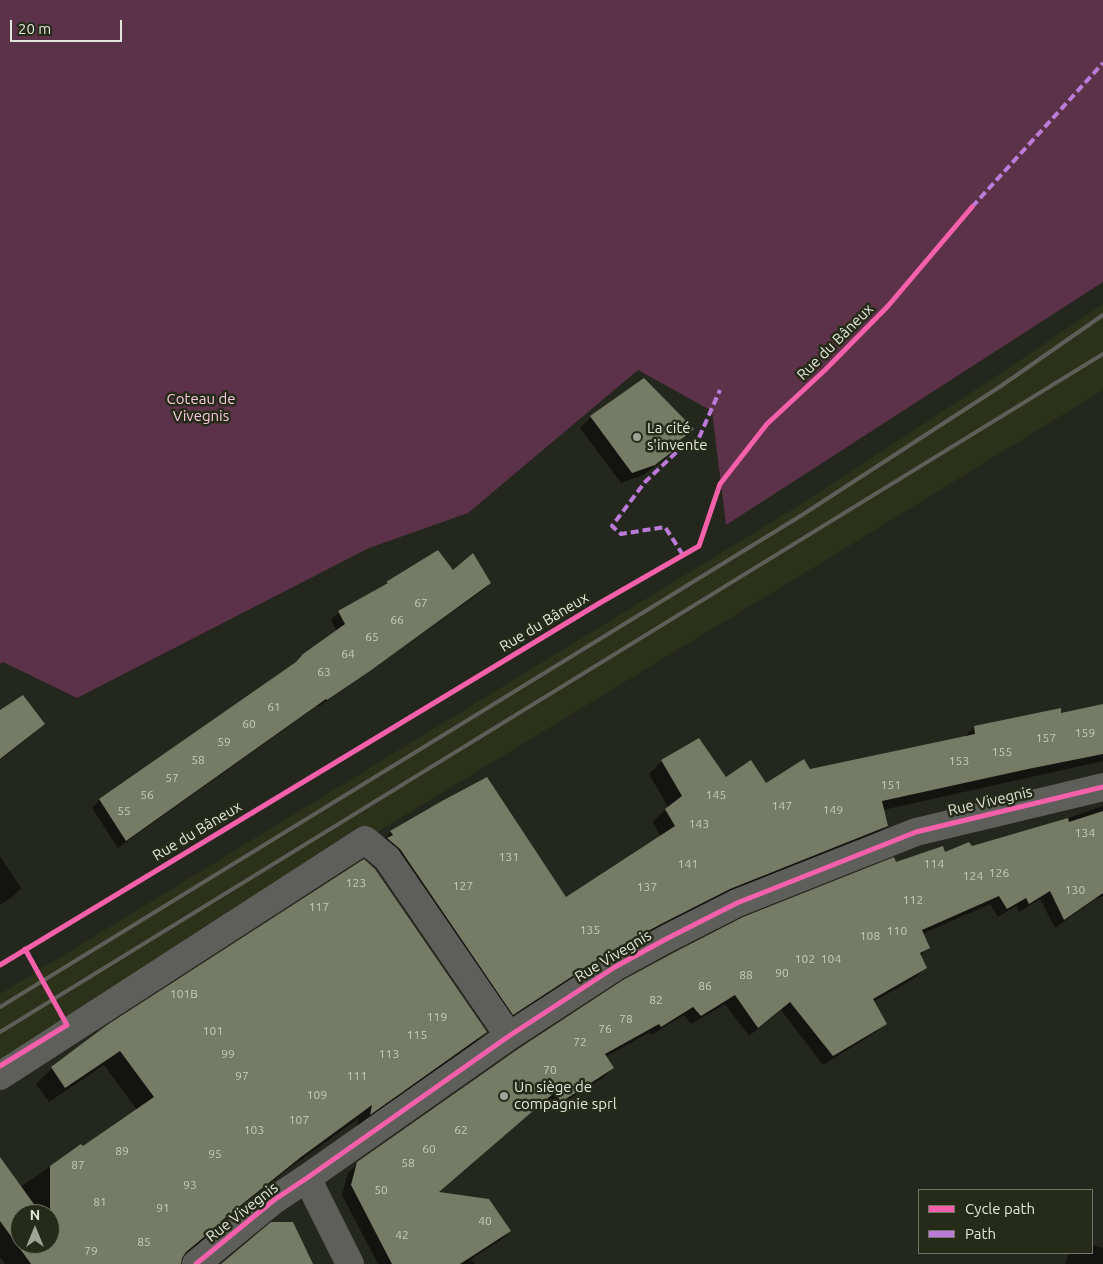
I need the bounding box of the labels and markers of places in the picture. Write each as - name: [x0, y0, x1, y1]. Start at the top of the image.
- place label: La cité s'invente: [647, 419, 707, 454]
- marker: La cité s'invente: [631, 431, 643, 443]
- place label: Un siège de compagnie sprl: [514, 1078, 617, 1113]
- marker: Un siège de compagnie sprl: [498, 1090, 510, 1102]

